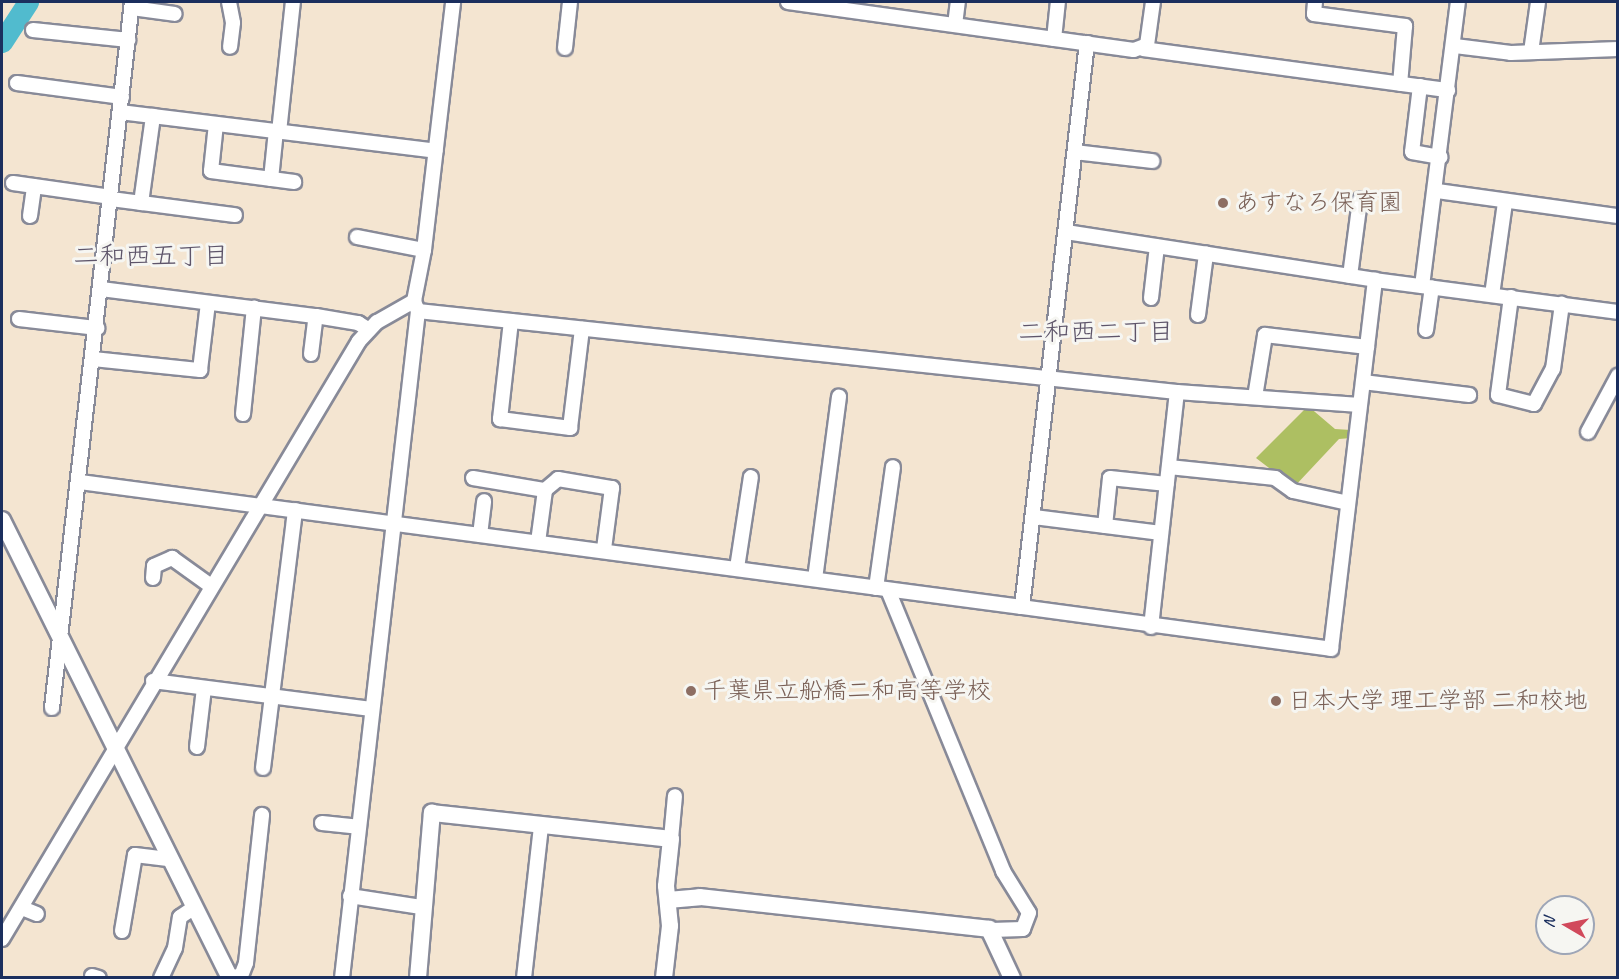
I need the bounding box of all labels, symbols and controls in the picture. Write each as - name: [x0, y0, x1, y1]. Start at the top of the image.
- place label: あすなろ保育園: [1235, 189, 1403, 217]
- marker: あすなろ保育園: [1216, 196, 1230, 210]
- district label: 二和西五丁目: [73, 240, 229, 272]
- district label: 二和西二丁目: [1018, 316, 1174, 348]
- place label: 千葉県立船橋二和高等学校: [703, 677, 991, 705]
- marker: 千葉県立船橋二和高等学校: [684, 684, 698, 698]
- place label: 日本大学 理工学部 二和校地: [1288, 687, 1588, 715]
- marker: 日本大学 理工学部 二和校地: [1269, 694, 1283, 708]
- north arrow: [1535, 895, 1595, 955]
- text: N: [1539, 916, 1560, 929]

